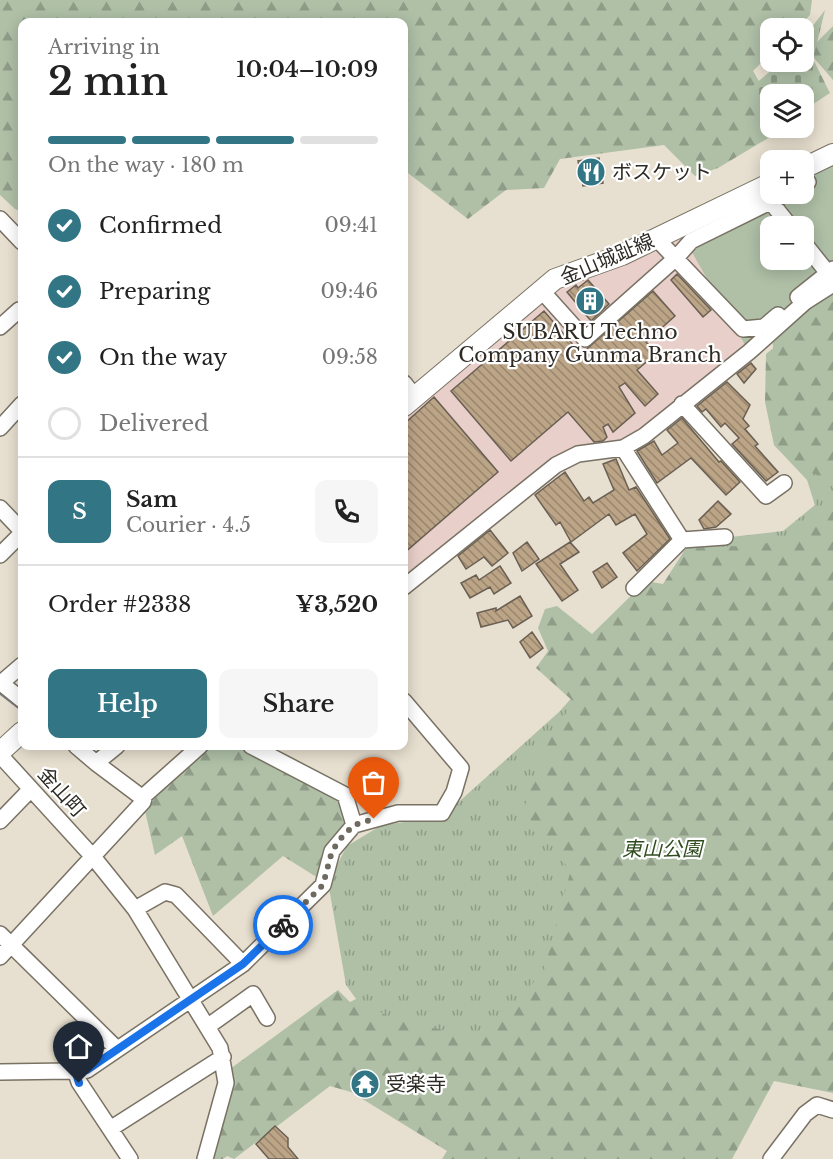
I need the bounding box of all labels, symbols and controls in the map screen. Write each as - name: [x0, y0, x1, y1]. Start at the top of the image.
- map controls: [760, 18, 814, 270]
- button: locate: [760, 18, 814, 72]
- text: Arriving in: [48, 35, 160, 59]
- text: 10:04–10:09: [236, 56, 378, 83]
- text: 2 min: [48, 57, 168, 106]
- button: layers: [760, 84, 814, 138]
- button: +: [760, 150, 814, 204]
- text: On the way · 180 m: [48, 153, 244, 177]
- restaurant icon: ボスケット: [575, 156, 607, 188]
- place label: ボスケット: [612, 160, 712, 184]
- icon: check: [48, 209, 81, 242]
- text: Confirmed: [99, 212, 222, 239]
- text: 09:41: [325, 213, 378, 237]
- button: −: [760, 216, 814, 270]
- street label: 金山城趾線: [556, 228, 658, 290]
- icon: check: [48, 275, 81, 308]
- text: Preparing: [99, 278, 210, 305]
- text: 09:46: [321, 279, 378, 303]
- building icon: SUBARU Techno Company Gunma Branch: [574, 285, 606, 317]
- place label: SUBARU Techno Company Gunma Branch: [458, 320, 722, 367]
- icon: check: [48, 341, 81, 374]
- text: On the way: [99, 344, 227, 371]
- text: 09:58: [322, 345, 378, 369]
- text: Delivered: [99, 410, 209, 437]
- button: phone: [315, 480, 378, 543]
- text: Sam: [126, 486, 178, 513]
- text: S: [72, 498, 87, 525]
- text: Courier · 4.5: [126, 513, 251, 537]
- text: Order #2338: [48, 591, 191, 618]
- text: ¥3,520: [295, 591, 378, 618]
- button: Help: [48, 669, 207, 738]
- button: Share: [219, 669, 378, 738]
- pin: [348, 757, 399, 819]
- street label: 金山町: [33, 762, 91, 822]
- icon: bag: [357, 766, 390, 799]
- park label: 東山公園: [622, 837, 705, 861]
- courier: [253, 895, 313, 955]
- icon: bike: [267, 909, 300, 942]
- pin: [53, 1021, 104, 1083]
- icon: home: [62, 1030, 95, 1063]
- temple icon: 受楽寺: [349, 1068, 381, 1100]
- place label: 受楽寺: [386, 1072, 446, 1096]

